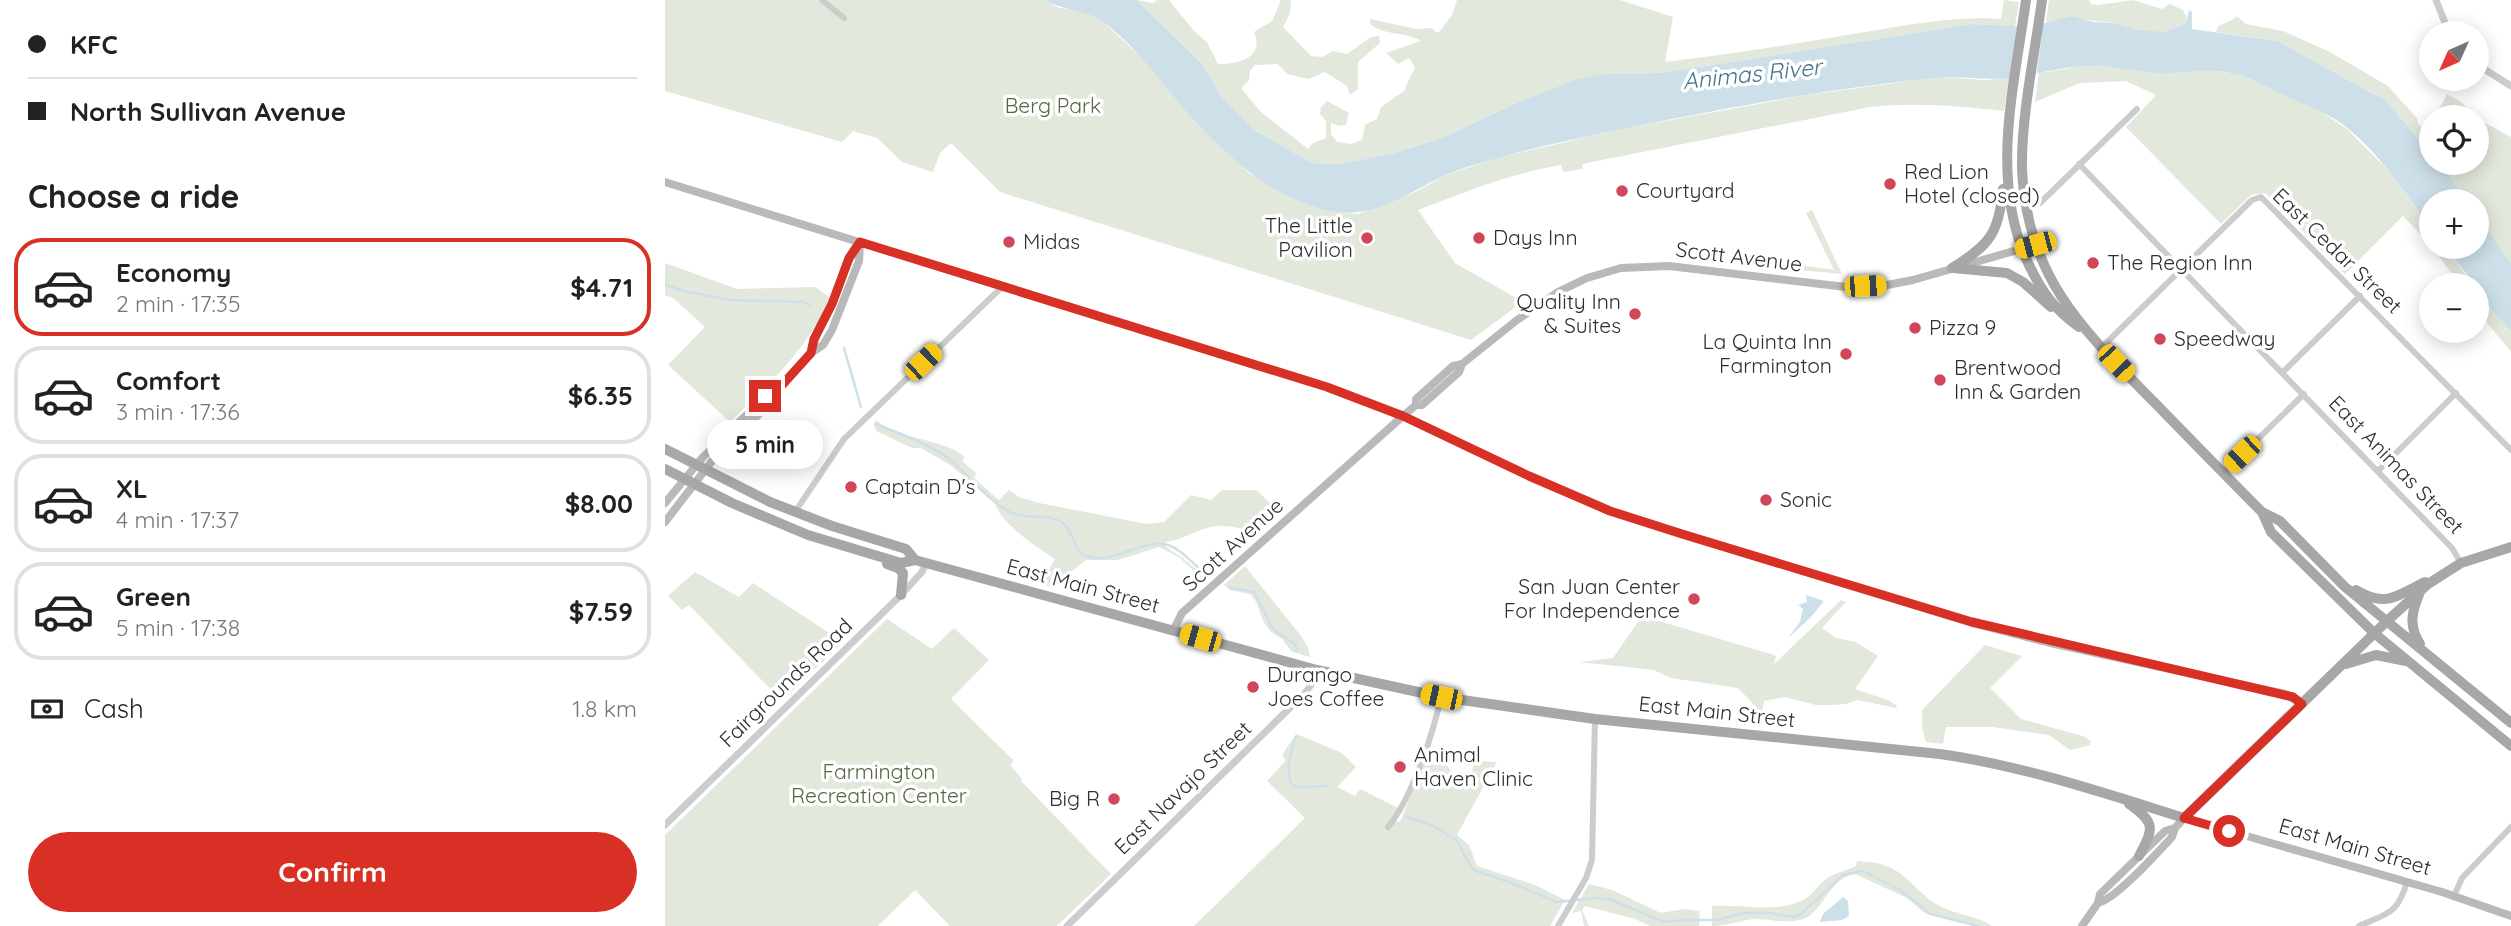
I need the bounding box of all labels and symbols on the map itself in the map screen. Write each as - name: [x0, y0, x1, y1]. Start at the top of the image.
- north arrow: [2419, 21, 2489, 91]
- water label: Animas River: [1681, 51, 1826, 95]
- park label: Berg Park: [1005, 92, 1101, 118]
- place label: Red Lion Hotel (closed): [1904, 158, 2040, 208]
- marker: Red Lion Hotel (closed): [1882, 176, 1898, 192]
- place label: Courtyard: [1636, 177, 1735, 203]
- street label: East Cedar Street: [2268, 182, 2408, 319]
- marker: Courtyard: [1614, 183, 1630, 199]
- place label: The Little Pavilion: [1264, 212, 1353, 262]
- place label: Days Inn: [1493, 224, 1578, 250]
- place label: Midas: [1023, 228, 1080, 254]
- car: [2012, 229, 2059, 261]
- marker: The Little Pavilion: [1359, 230, 1375, 246]
- marker: Days Inn: [1471, 230, 1487, 246]
- marker: Midas: [1001, 234, 1017, 250]
- street label: Scott Avenue: [1674, 235, 1804, 277]
- place label: The Region Inn: [2107, 249, 2253, 275]
- marker: The Region Inn: [2085, 255, 2101, 271]
- car: [1844, 275, 1887, 297]
- place label: Quality Inn & Suites: [1516, 288, 1621, 338]
- marker: Quality Inn & Suites: [1627, 306, 1643, 322]
- place label: Pizza 9: [1929, 314, 1996, 340]
- marker: Pizza 9: [1907, 320, 1923, 336]
- place label: Speedway: [2174, 325, 2276, 351]
- place label: La Quinta Inn Farmington: [1702, 328, 1832, 378]
- marker: Speedway: [2152, 331, 2168, 347]
- car: [901, 340, 946, 384]
- car: [2094, 341, 2139, 385]
- marker: La Quinta Inn Farmington: [1838, 346, 1854, 362]
- place label: Brentwood Inn & Garden: [1954, 354, 2081, 404]
- marker: Brentwood Inn & Garden: [1932, 372, 1948, 388]
- route end: [749, 380, 781, 412]
- street label: East Animas Street: [2324, 390, 2469, 539]
- callout: 5 min: [707, 420, 823, 470]
- car: [2220, 432, 2265, 476]
- place label: Captain D's: [865, 473, 975, 499]
- marker: Captain D's: [843, 479, 859, 495]
- place label: Sonic: [1780, 486, 1832, 512]
- street label: Scott Avenue: [1176, 492, 1288, 596]
- marker: Sonic: [1758, 492, 1774, 508]
- street label: East Main Street: [1004, 552, 1163, 618]
- place label: San Juan Center For Independence: [1504, 573, 1680, 623]
- marker: San Juan Center For Independence: [1686, 591, 1702, 607]
- street label: Fairgrounds Road: [714, 612, 857, 752]
- car: [1177, 622, 1224, 654]
- place label: Durango Joes Coffee: [1267, 661, 1384, 711]
- marker: Durango Joes Coffee: [1245, 679, 1261, 695]
- car: [1419, 682, 1464, 712]
- street label: East Main Street: [1638, 690, 1797, 732]
- street label: East Navajo Street: [1108, 715, 1256, 859]
- place label: Animal Haven Clinic: [1414, 741, 1533, 791]
- park label: Farmington Recreation Center: [791, 758, 967, 808]
- marker: Animal Haven Clinic: [1392, 759, 1408, 775]
- place label: Big R: [1049, 785, 1100, 811]
- marker: Big R: [1106, 791, 1122, 807]
- street label: East Main Street: [2276, 812, 2434, 880]
- route start: [2213, 815, 2245, 847]

